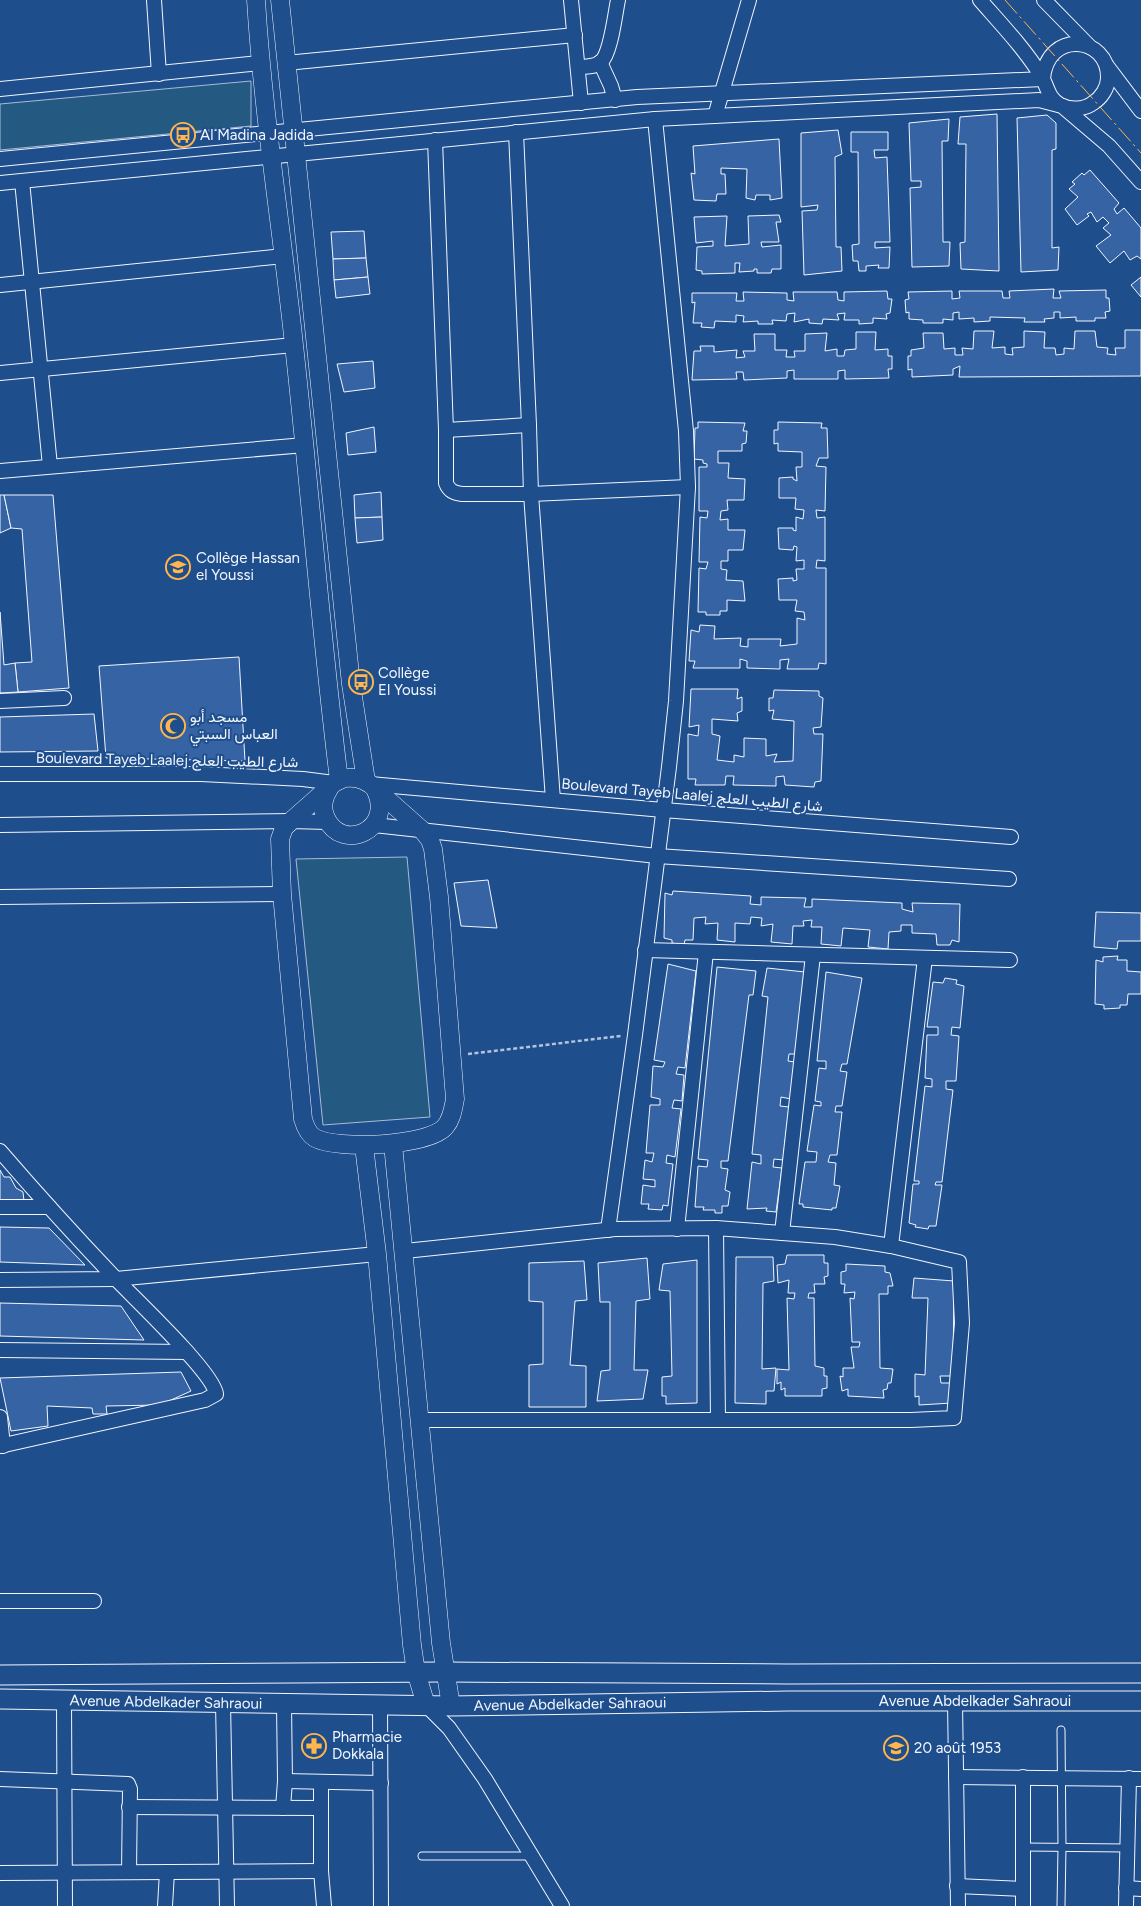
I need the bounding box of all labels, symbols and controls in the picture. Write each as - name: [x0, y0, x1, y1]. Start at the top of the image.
- bus stop icon: Al Madina Jadida: [170, 122, 196, 148]
- place label: Al Madina Jadida: [200, 126, 314, 144]
- place label: Collège Hassan el Youssi: [196, 549, 300, 584]
- school or university icon: Collège Hassan el Youssi: [165, 554, 191, 580]
- place label: Collège El Youssi: [378, 664, 437, 699]
- bus stop icon: Collège El Youssi: [348, 669, 374, 695]
- place label: مسجد أبو العباس السبتي: [190, 708, 278, 747]
- mosque icon: مسجد أبو العباس السبتي: [160, 713, 186, 739]
- street label: Boulevard Tayeb Laalej شارع الطيب العلج: [36, 749, 298, 773]
- street label: Boulevard Tayeb Laalej شارع الطيب العلج: [560, 775, 824, 817]
- street label: Avenue Abdelkader Sahraoui: [70, 1691, 262, 1713]
- street label: Avenue Abdelkader Sahraoui: [879, 1692, 1071, 1710]
- street label: Avenue Abdelkader Sahraoui: [474, 1693, 666, 1715]
- place label: Pharmacie Dokkala: [332, 1728, 402, 1763]
- pharmacy icon: Pharmacie Dokkala: [301, 1733, 327, 1759]
- school or university icon: 20 août 1953: [883, 1735, 909, 1761]
- place label: 20 août 1953: [914, 1739, 1001, 1757]

